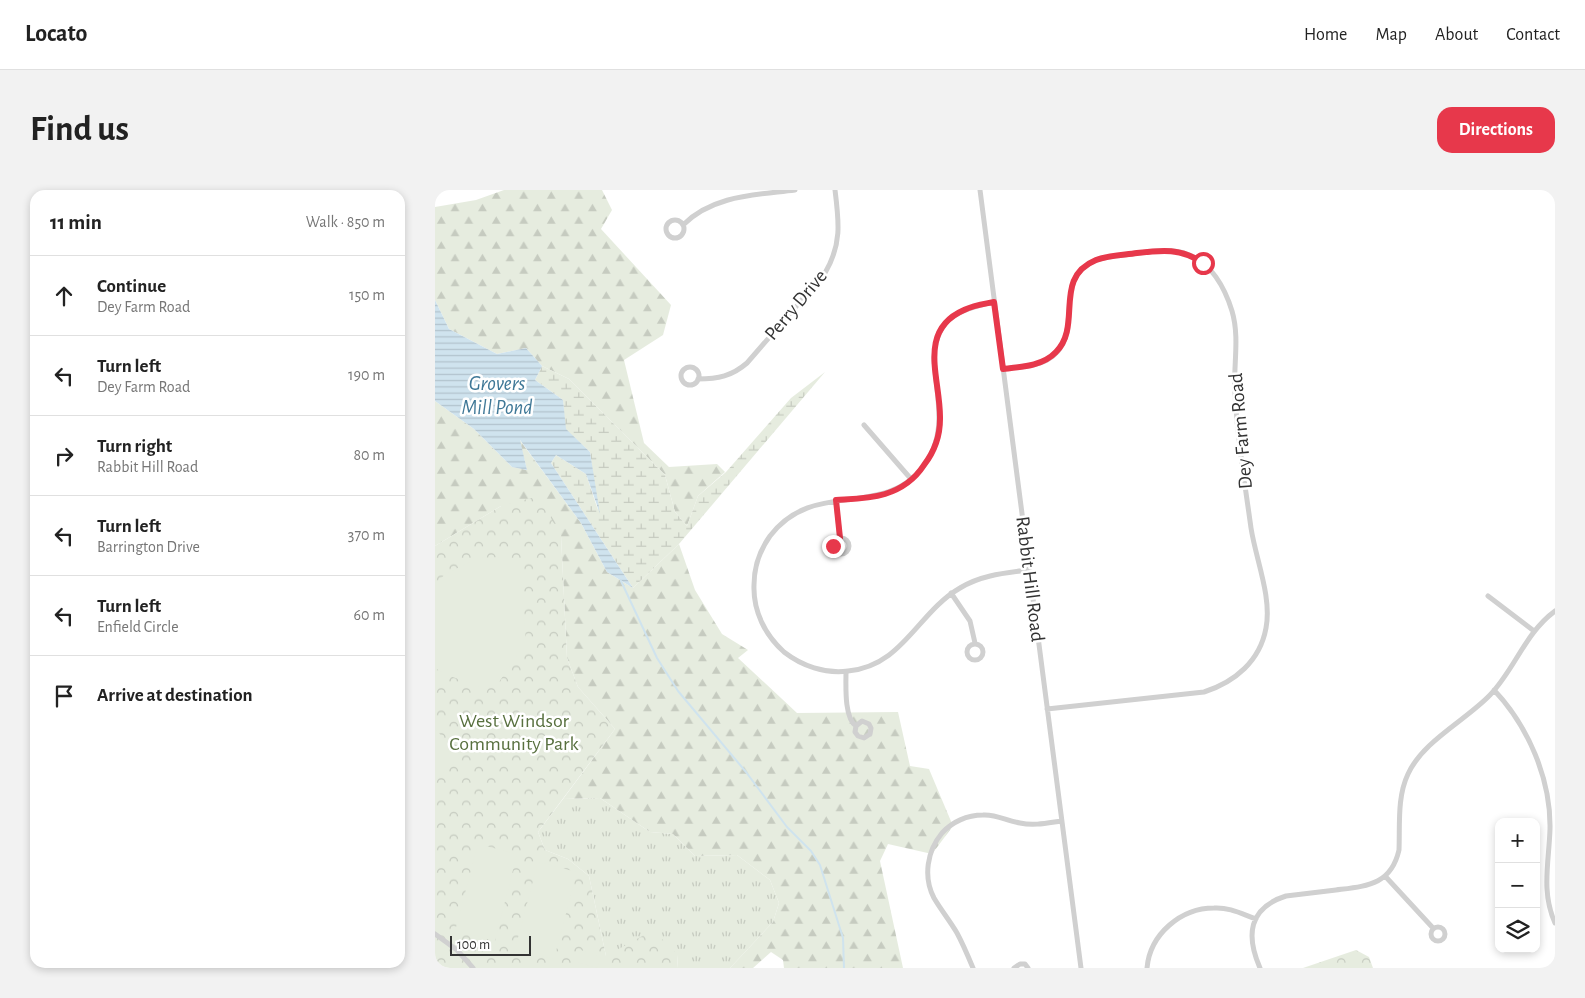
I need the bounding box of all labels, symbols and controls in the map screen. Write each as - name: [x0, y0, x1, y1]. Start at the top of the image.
- text: Locato: [25, 22, 87, 46]
- text: Home: [1304, 26, 1347, 44]
- text: Map: [1375, 26, 1407, 44]
- text: About: [1435, 26, 1478, 44]
- text: Contact: [1506, 26, 1560, 44]
- button: Directions: [1437, 107, 1555, 153]
- text: Find us: [30, 112, 129, 147]
- text: 11 min: [50, 212, 102, 233]
- text: Walk · 850 m: [306, 214, 385, 230]
- route start: [1192, 252, 1215, 275]
- street label: Perry Drive: [761, 266, 831, 344]
- text: Continue: [97, 277, 166, 296]
- icon: ahead: [50, 282, 78, 310]
- text: 150 m: [349, 287, 385, 303]
- text: Dey Farm Road: [97, 299, 190, 315]
- text: Turn left: [97, 357, 161, 376]
- icon: left: [50, 362, 78, 390]
- text: 190 m: [348, 367, 385, 383]
- street label: Dey Farm Road: [1226, 372, 1256, 490]
- water label: Grovers Mill Pond: [461, 373, 533, 418]
- text: Dey Farm Road: [97, 379, 190, 395]
- text: Turn right: [97, 437, 172, 456]
- icon: right: [50, 442, 78, 470]
- text: 80 m: [354, 447, 385, 463]
- text: Rabbit Hill Road: [97, 459, 198, 475]
- street label: Rabbit Hill Road: [1012, 515, 1048, 643]
- text: Turn left: [97, 517, 161, 536]
- icon: left: [50, 522, 78, 550]
- text: 370 m: [348, 527, 385, 543]
- route end: [822, 535, 845, 558]
- text: Barrington Drive: [97, 539, 200, 555]
- text: Turn left: [97, 597, 161, 616]
- icon: left: [50, 602, 78, 630]
- text: 60 m: [354, 607, 385, 623]
- text: Enfield Circle: [97, 619, 179, 635]
- icon: arrive: [50, 682, 78, 710]
- text: Arrive at destination: [97, 686, 253, 705]
- park label: West Windsor Community Park: [449, 711, 579, 754]
- map controls: [1495, 818, 1540, 953]
- button: +: [1495, 818, 1540, 863]
- button: −: [1495, 863, 1540, 908]
- button: layers: [1495, 908, 1540, 953]
- scale bar: [450, 933, 531, 956]
- text: 100 m: [457, 938, 490, 952]

